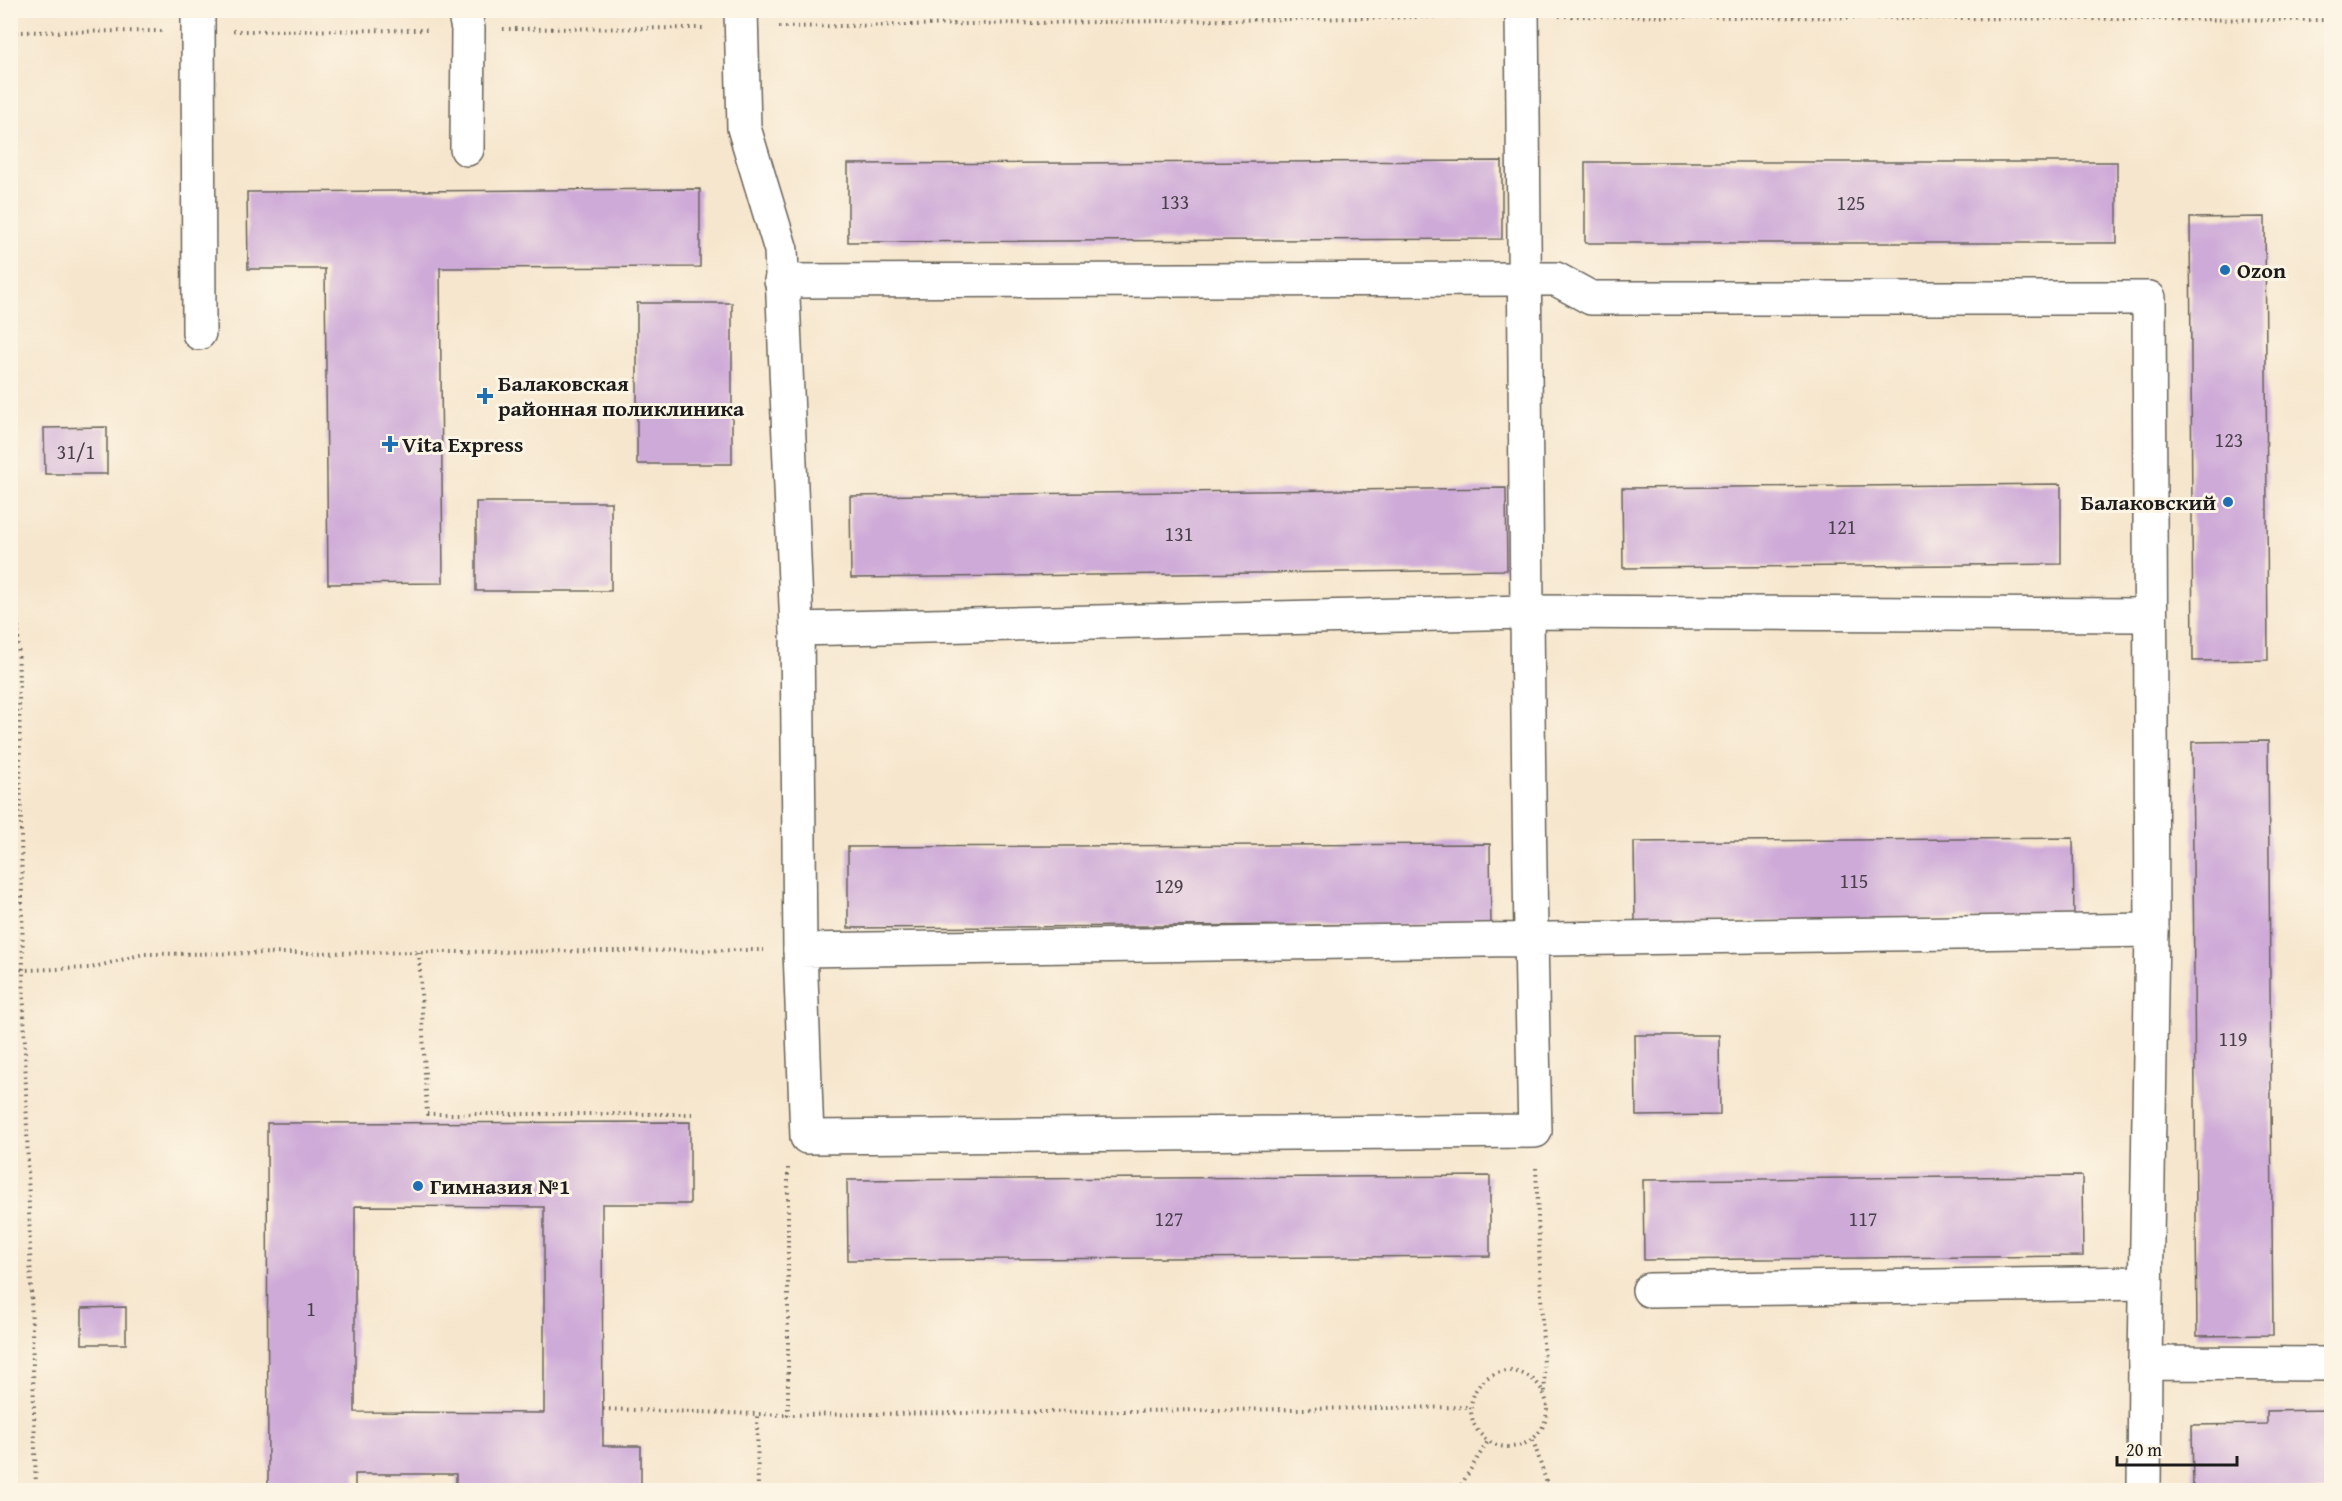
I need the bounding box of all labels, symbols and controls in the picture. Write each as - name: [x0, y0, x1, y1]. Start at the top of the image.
- house number: 133: [1161, 187, 1189, 216]
- house number: 125: [1837, 188, 1865, 217]
- place label: Ozon: [2237, 254, 2286, 286]
- marker: Ozon: [2218, 263, 2232, 277]
- place label: Балаковская районная поликлиника: [498, 367, 745, 424]
- marker: Балаковская районная поликлиника: [476, 387, 494, 405]
- house number: 123: [2215, 425, 2243, 454]
- place label: Vita Express: [402, 428, 523, 460]
- house number: 31/1: [57, 437, 95, 466]
- marker: Vita Express: [383, 437, 397, 451]
- place label: Балаковский: [2081, 486, 2216, 518]
- marker: Балаковский: [2221, 495, 2235, 509]
- house number: 121: [1828, 512, 1856, 541]
- house number: 131: [1165, 519, 1193, 548]
- house number: 115: [1840, 866, 1868, 895]
- house number: 129: [1155, 871, 1183, 900]
- house number: 119: [2219, 1024, 2247, 1053]
- place label: Гимназия №1: [430, 1170, 570, 1202]
- marker: Гимназия №1: [411, 1179, 425, 1193]
- house number: 127: [1155, 1204, 1183, 1233]
- house number: 117: [1849, 1204, 1877, 1233]
- house number: 1: [306, 1294, 316, 1323]
- scale bar: [2117, 1429, 2237, 1467]
- text: 20 m: [2126, 1436, 2162, 1463]

